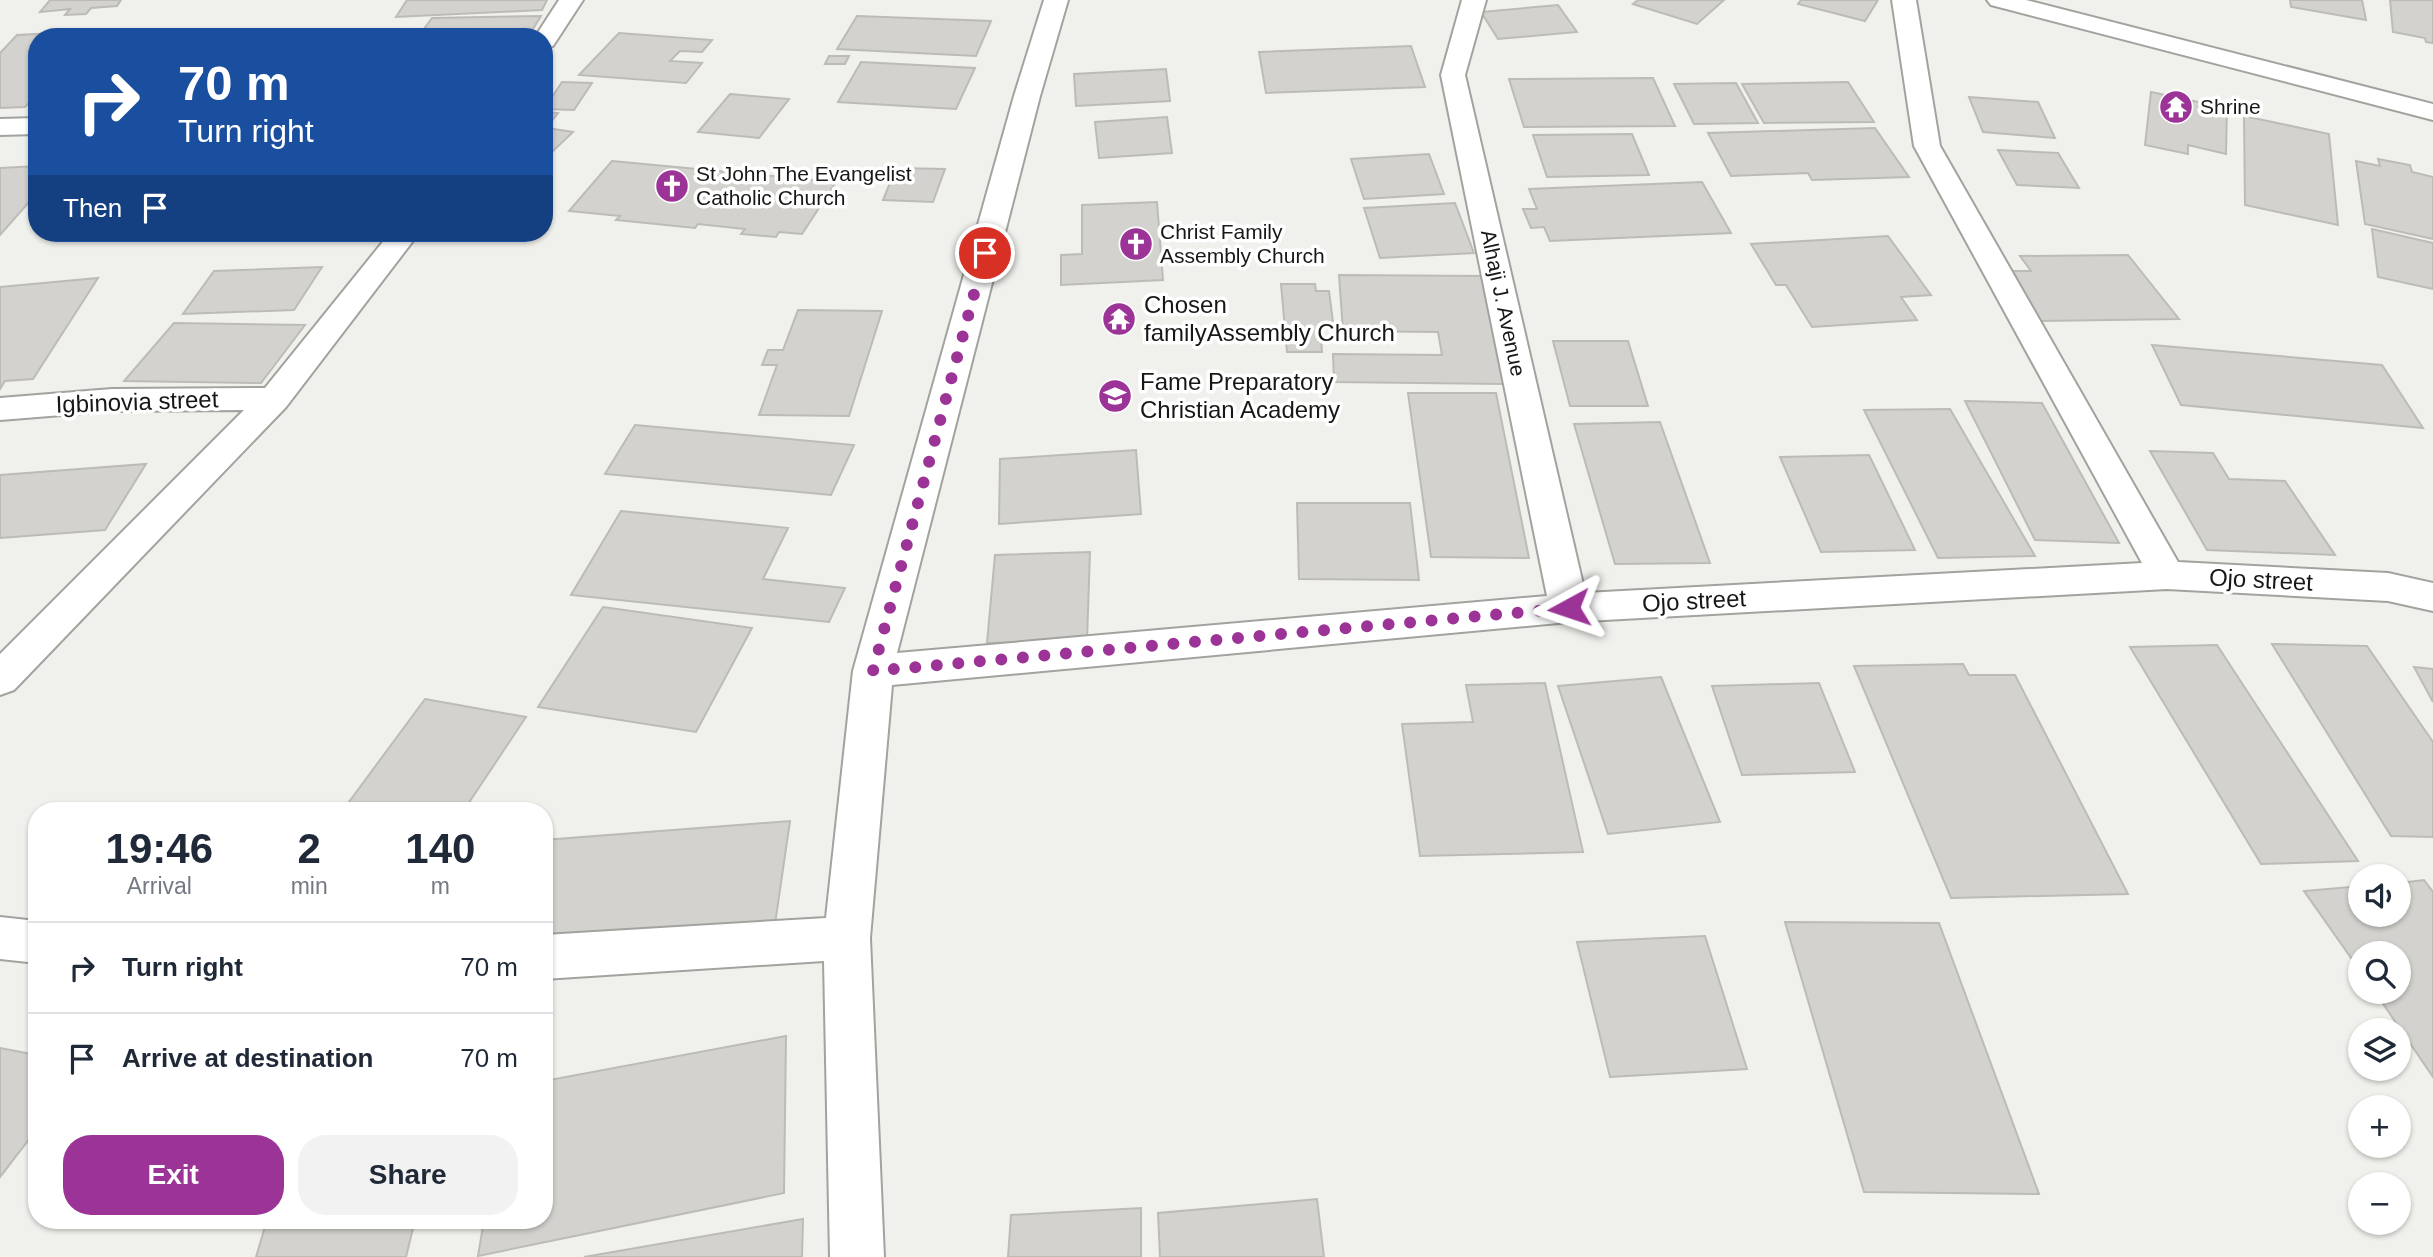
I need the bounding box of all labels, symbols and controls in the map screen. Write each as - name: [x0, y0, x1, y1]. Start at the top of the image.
- icon: right: [63, 56, 154, 147]
- text: 70 m: [178, 56, 290, 110]
- temple icon: Shrine: [2157, 88, 2195, 126]
- place label: Shrine: [2200, 95, 2261, 118]
- text: Turn right: [178, 113, 314, 149]
- place label: St John The Evangelist Catholic Church: [696, 162, 912, 209]
- church icon: St John The Evangelist Catholic Church: [653, 167, 691, 205]
- icon: arrive: [136, 189, 174, 227]
- text: Then: [63, 193, 122, 223]
- place label: Christ Family Assembly Church: [1160, 220, 1325, 267]
- pin: [955, 223, 1015, 283]
- church icon: Christ Family Assembly Church: [1117, 225, 1155, 263]
- street label: Alhaji J. Avenue: [1477, 228, 1530, 378]
- icon: arrive: [966, 234, 1004, 272]
- place label: Chosen familyAssembly Church: [1144, 291, 1395, 346]
- temple icon: Chosen familyAssembly Church: [1100, 300, 1138, 338]
- place label: Fame Preparatory Christian Academy: [1140, 368, 1340, 423]
- school or university icon: Fame Preparatory Christian Academy: [1096, 377, 1134, 415]
- street label: Igbinovia street: [55, 385, 219, 418]
- street label: Ojo street: [2208, 563, 2314, 596]
- position arrow: [1532, 571, 1606, 645]
- street label: Ojo street: [1641, 584, 1747, 617]
- text: 19:46: [106, 825, 213, 872]
- text: 2: [297, 825, 321, 872]
- text: 140: [405, 825, 475, 872]
- map controls: [2348, 864, 2411, 1235]
- button: sound: [2348, 864, 2411, 927]
- text: Arrival: [127, 873, 192, 899]
- text: min: [291, 873, 328, 899]
- text: m: [431, 873, 450, 899]
- button: search: [2348, 941, 2411, 1004]
- icon: right: [63, 949, 101, 987]
- text: Turn right: [122, 952, 243, 982]
- text: 70 m: [460, 952, 518, 982]
- button: layers: [2348, 1018, 2411, 1081]
- icon: arrive: [63, 1040, 101, 1078]
- text: Arrive at destination: [122, 1043, 373, 1073]
- text: 70 m: [460, 1043, 518, 1073]
- button: +: [2348, 1095, 2411, 1158]
- button: Exit: [63, 1135, 284, 1215]
- button: Share: [298, 1135, 518, 1215]
- button: −: [2348, 1172, 2411, 1235]

